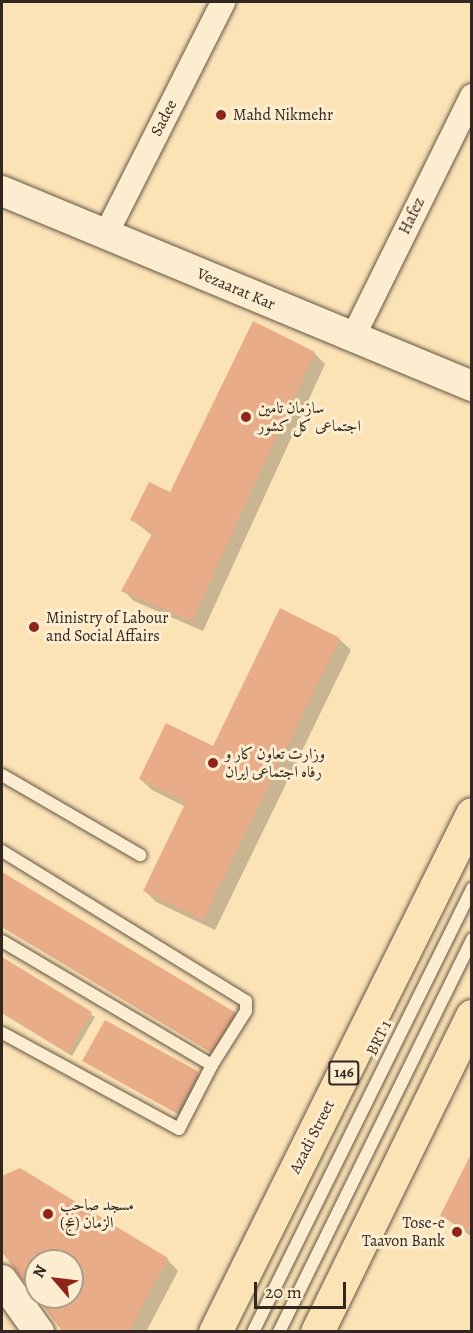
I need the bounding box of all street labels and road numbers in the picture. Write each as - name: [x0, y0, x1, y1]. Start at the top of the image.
- street label: Sadee: [147, 96, 181, 140]
- street label: Hafez: [395, 194, 429, 238]
- street label: Vezaarat Kar: [194, 264, 278, 314]
- street label: BRT 1: [362, 1017, 396, 1059]
- road number: 146: [328, 1061, 360, 1085]
- street label: Azadi Street: [285, 1097, 339, 1177]

